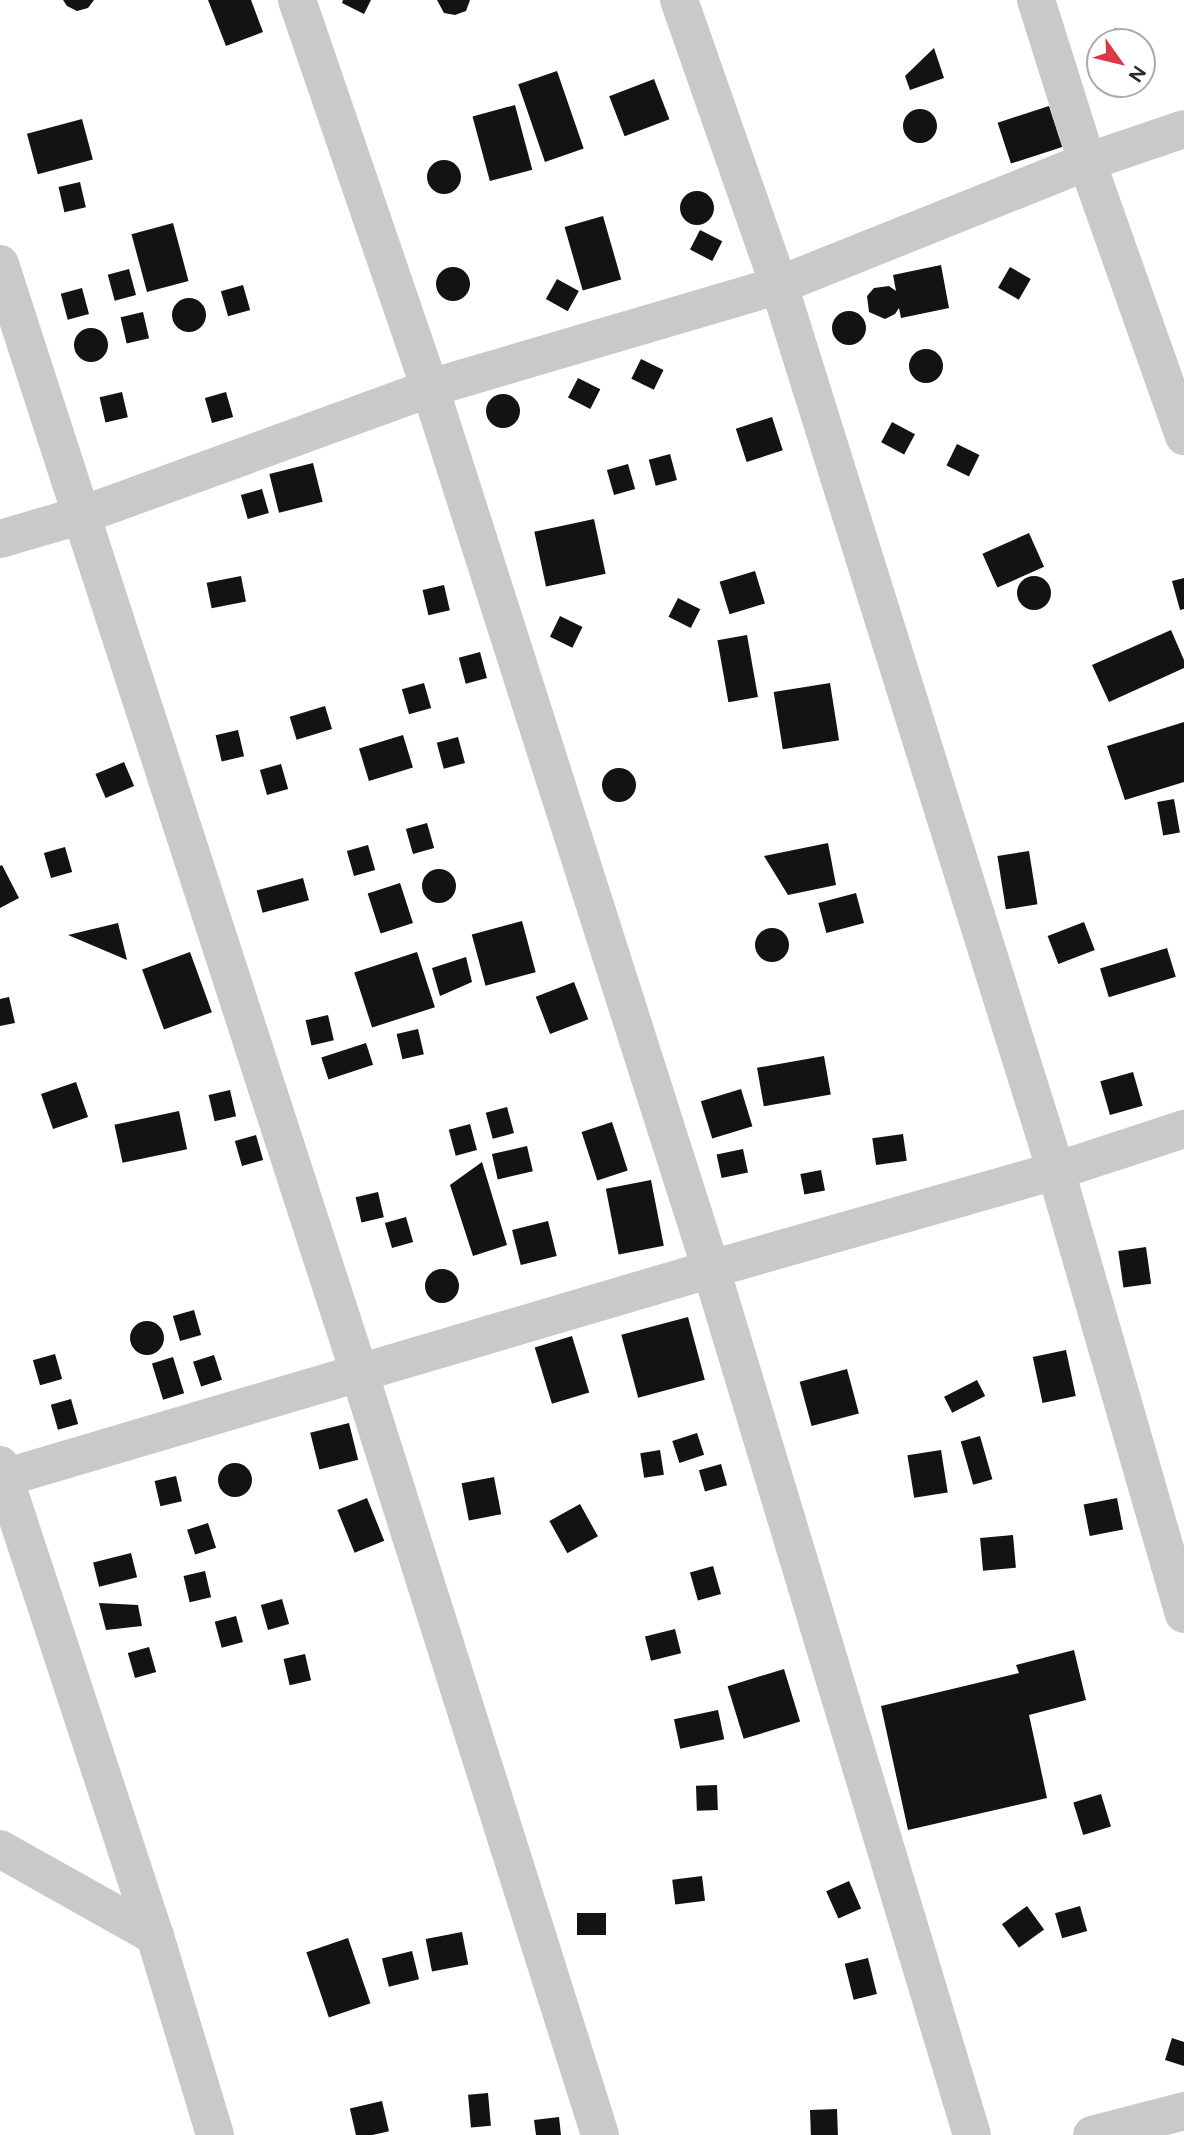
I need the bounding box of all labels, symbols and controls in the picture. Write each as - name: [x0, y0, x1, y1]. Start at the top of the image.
- north arrow: [1086, 28, 1156, 98]
- text: N: [1124, 61, 1151, 86]

